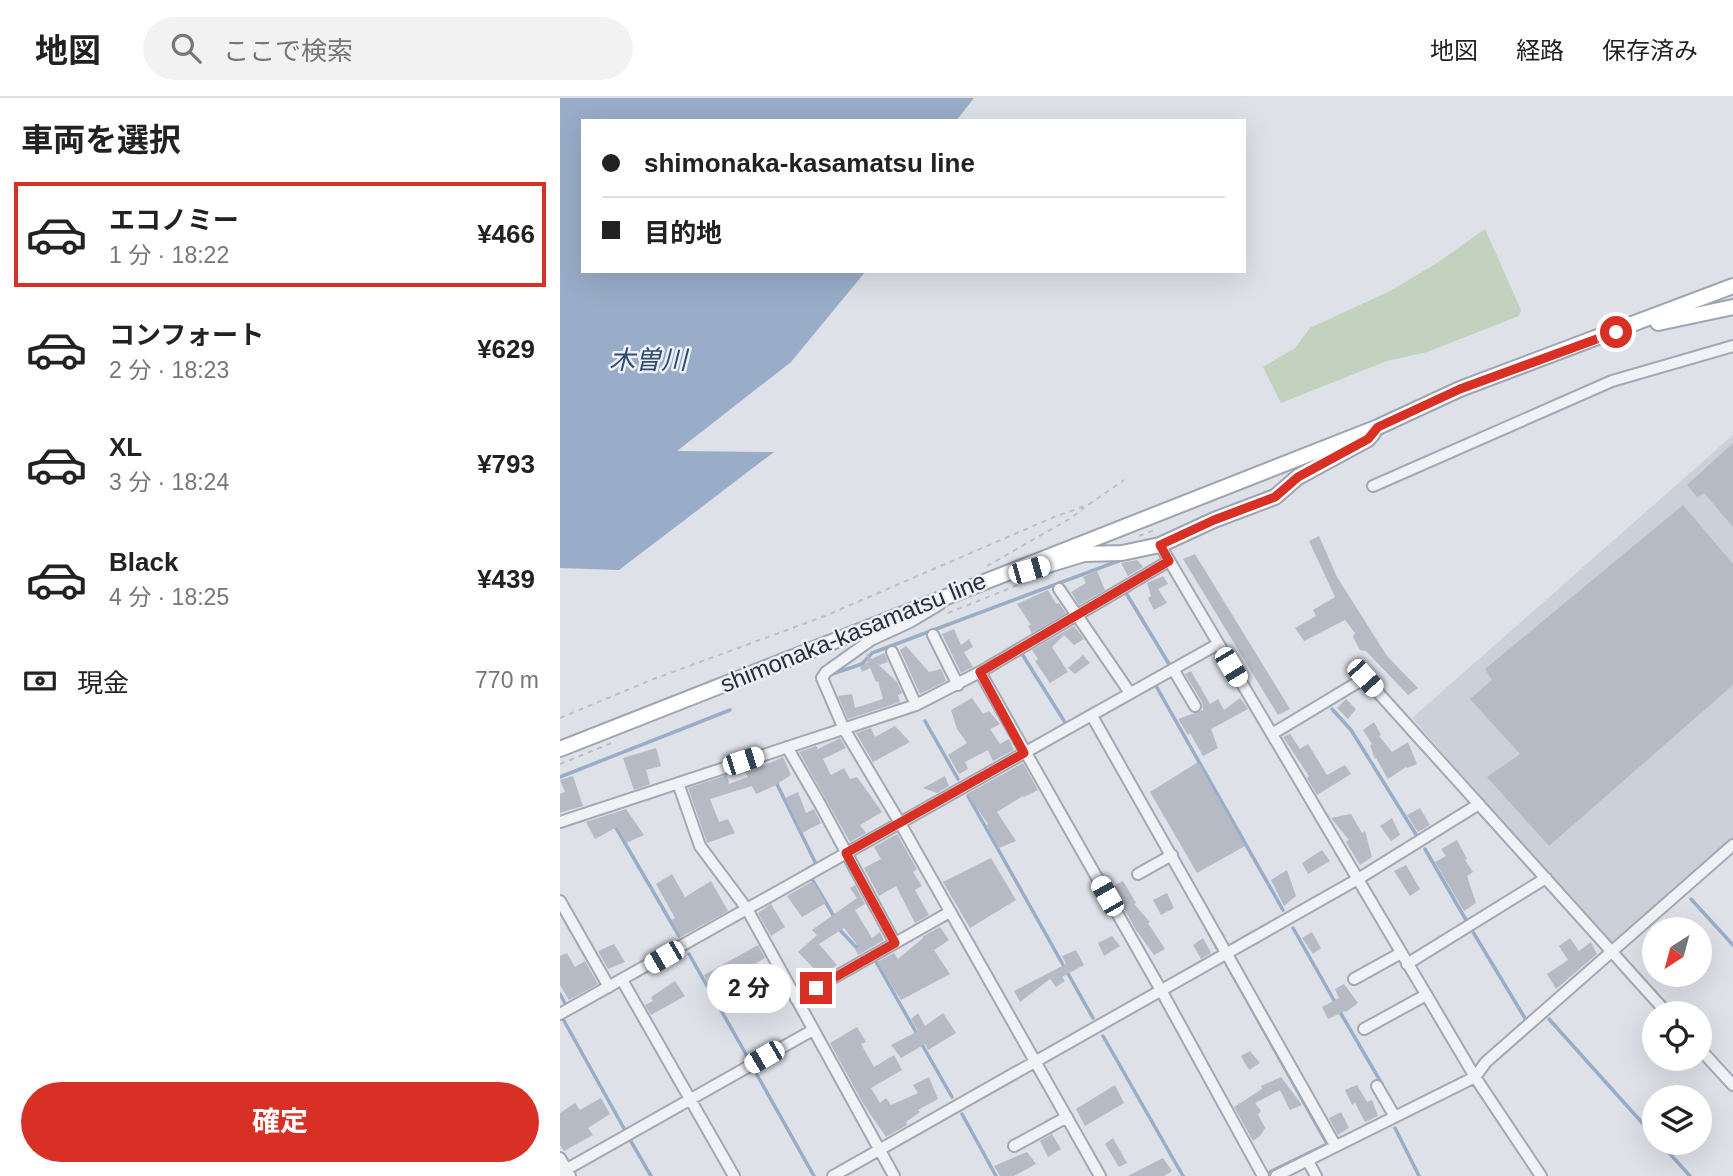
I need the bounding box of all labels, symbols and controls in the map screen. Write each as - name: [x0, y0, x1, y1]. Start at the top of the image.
- search box: [143, 17, 633, 80]
- icon: search: [167, 29, 205, 67]
- text: 地図: [35, 32, 101, 69]
- text: ここで検索: [223, 36, 353, 66]
- text: 地図: [1430, 37, 1478, 64]
- text: 経路: [1516, 37, 1564, 64]
- text: 保存済み: [1602, 37, 1698, 64]
- text: 車両を選択: [21, 122, 181, 158]
- text: shimonaka-kasamatsu line: [644, 148, 975, 178]
- icon: car: [25, 203, 88, 266]
- text: エコノミー: [109, 205, 239, 235]
- text: 目的地: [644, 218, 722, 248]
- text: ¥466: [477, 219, 535, 249]
- text: 1 分 · 18:22: [109, 242, 229, 268]
- route start: [1600, 316, 1632, 348]
- icon: car: [25, 318, 88, 381]
- text: コンフォート: [109, 320, 264, 350]
- text: ¥629: [477, 334, 535, 364]
- water label: 木曽川: [609, 345, 690, 375]
- text: 2 分 · 18:23: [109, 357, 229, 383]
- text: XL: [109, 432, 142, 462]
- icon: car: [25, 433, 88, 496]
- text: ¥793: [477, 449, 535, 479]
- text: 3 分 · 18:24: [109, 469, 229, 495]
- text: Black: [109, 547, 178, 577]
- icon: car: [25, 548, 88, 611]
- car: [1006, 554, 1053, 586]
- text: ¥439: [477, 564, 535, 594]
- street label: shimonaka-kasamatsu line: [716, 566, 990, 698]
- text: 4 分 · 18:25: [109, 584, 229, 610]
- car: [1212, 644, 1251, 690]
- car: [1344, 655, 1387, 701]
- icon: cash: [21, 662, 59, 700]
- text: 770 m: [475, 667, 539, 693]
- text: 現金: [77, 668, 129, 698]
- car: [720, 745, 767, 777]
- car: [1088, 873, 1127, 919]
- north arrow: [1642, 917, 1712, 987]
- map controls: [1642, 917, 1712, 1155]
- car: [641, 937, 688, 977]
- callout: 2 分: [708, 964, 792, 1012]
- route end: [800, 972, 832, 1004]
- text: 2 分: [728, 975, 770, 1001]
- button: locate: [1642, 1001, 1712, 1071]
- car: [741, 1037, 788, 1077]
- button: 確定: [21, 1082, 539, 1162]
- button: layers: [1642, 1085, 1712, 1155]

